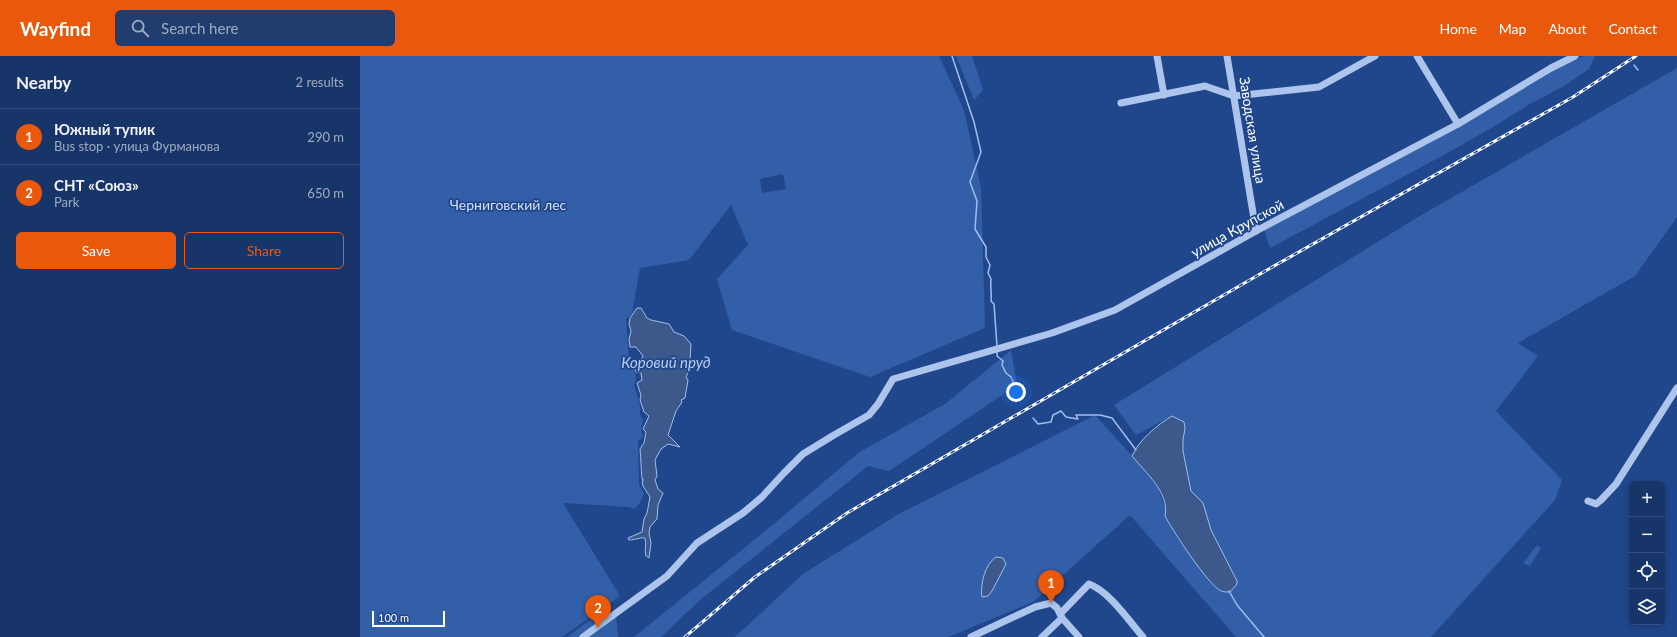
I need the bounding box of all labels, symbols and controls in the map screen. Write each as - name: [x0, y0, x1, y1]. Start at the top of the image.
- search box: [115, 10, 395, 46]
- text: Wayfind: [20, 17, 91, 40]
- icon: search: [129, 17, 151, 39]
- text: Search here: [161, 19, 238, 37]
- text: Home: [1439, 20, 1477, 37]
- text: Map: [1499, 20, 1526, 37]
- text: About: [1548, 20, 1586, 37]
- text: Contact: [1608, 20, 1657, 37]
- text: Nearby: [16, 72, 71, 93]
- text: 2 results: [296, 74, 344, 90]
- street label: Заводская улица: [1236, 75, 1270, 185]
- text: Южный тупик: [54, 120, 155, 138]
- text: 1: [25, 129, 33, 145]
- text: 290 m: [307, 129, 344, 145]
- text: Bus stop · улица Фурманова: [54, 138, 220, 154]
- text: СНТ «Союз»: [54, 176, 139, 194]
- text: 2: [25, 185, 33, 201]
- text: 650 m: [307, 185, 344, 201]
- text: Park: [54, 194, 79, 210]
- street label: улица Крупской: [1188, 195, 1286, 261]
- park label: Черниговский лес: [450, 196, 567, 213]
- button: Save: [16, 232, 176, 269]
- button: Share: [184, 232, 344, 269]
- water label: Коровий пруд: [621, 353, 711, 371]
- your location: [1006, 382, 1026, 402]
- map controls: [1629, 481, 1665, 625]
- button: +: [1629, 481, 1665, 517]
- button: −: [1629, 517, 1665, 553]
- button: locate: [1629, 553, 1665, 589]
- pin: 1: [1038, 570, 1064, 603]
- button: layers: [1629, 589, 1665, 625]
- pin: 2: [585, 595, 611, 628]
- scale bar: [372, 609, 445, 628]
- text: 100 m: [378, 611, 409, 624]

